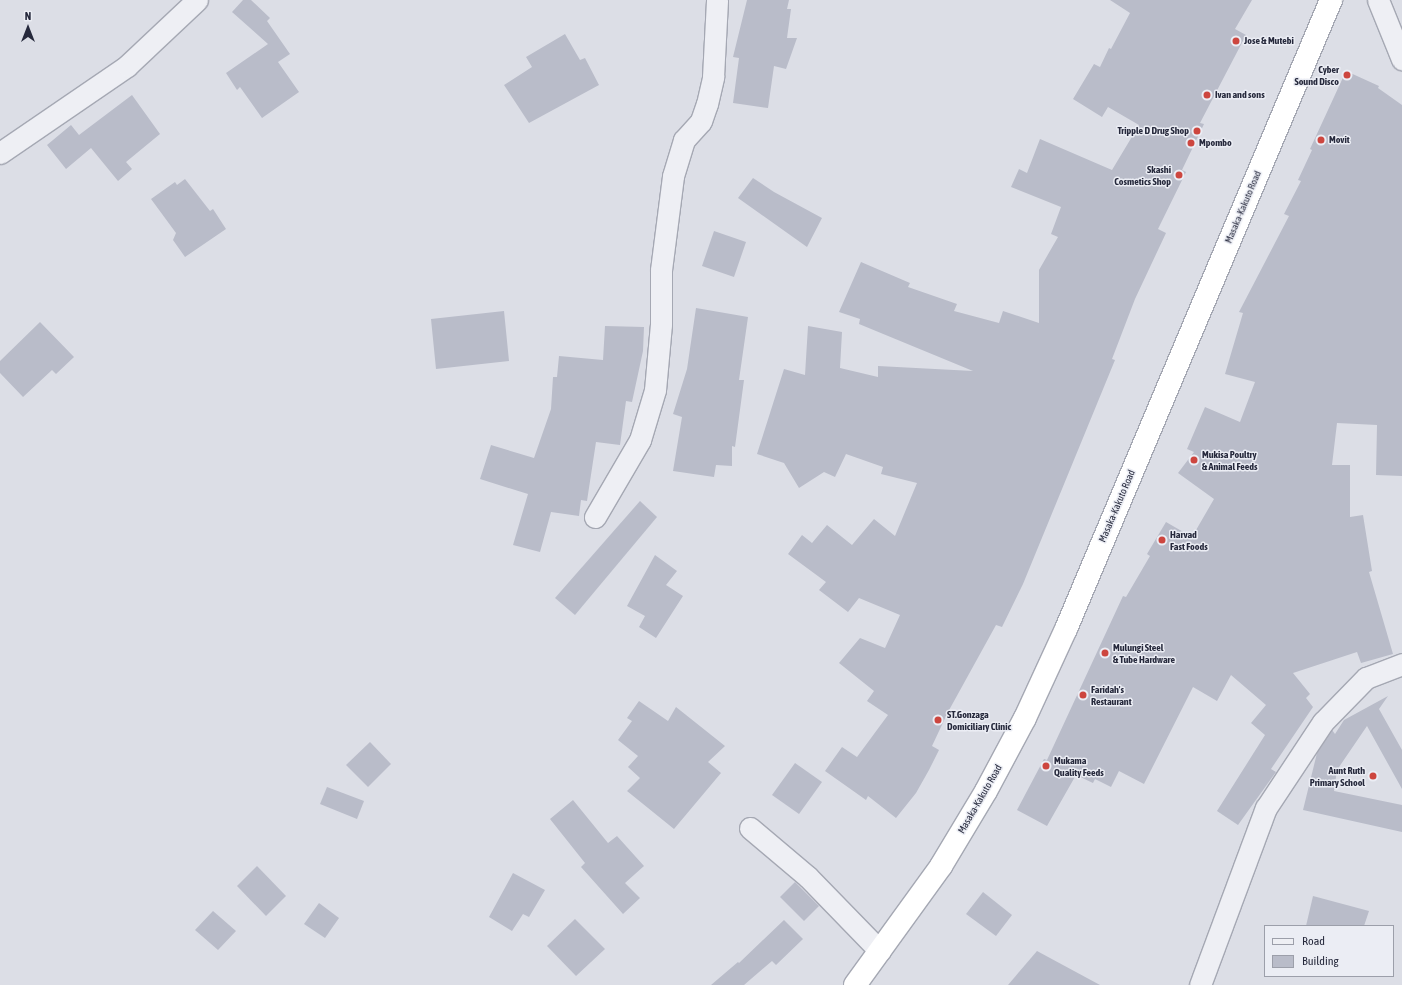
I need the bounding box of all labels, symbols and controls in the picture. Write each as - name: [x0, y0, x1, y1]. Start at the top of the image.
- north arrow: [8, 8, 48, 48]
- text: N: [25, 10, 31, 22]
- place label: Jose & Mutebi: [1244, 35, 1294, 47]
- marker: Jose & Mutebi: [1231, 36, 1241, 46]
- place label: Cyber Sound Disco: [1294, 63, 1339, 86]
- marker: Cyber Sound Disco: [1342, 70, 1352, 80]
- place label: Ivan and sons: [1215, 89, 1265, 101]
- marker: Ivan and sons: [1202, 90, 1212, 100]
- place label: Tripple D Drug Shop: [1118, 125, 1189, 137]
- marker: Tripple D Drug Shop: [1192, 126, 1202, 136]
- place label: Movit: [1329, 134, 1350, 146]
- marker: Movit: [1316, 135, 1326, 145]
- place label: Mpombo: [1199, 137, 1232, 149]
- marker: Mpombo: [1186, 138, 1196, 148]
- place label: Skashi Cosmetics Shop: [1114, 163, 1171, 186]
- street label: Masaka-Kakuto Road: [1222, 169, 1264, 245]
- marker: Skashi Cosmetics Shop: [1174, 170, 1184, 180]
- place label: Mukisa Poultry & Animal Feeds: [1202, 448, 1258, 472]
- marker: Mukisa Poultry & Animal Feeds: [1189, 455, 1199, 465]
- street label: Masaka-Kakuto Road: [1096, 468, 1138, 544]
- place label: Harvad Fast Foods: [1170, 528, 1208, 552]
- marker: Harvad Fast Foods: [1157, 535, 1167, 545]
- place label: Mulungi Steel & Tube Hardware: [1113, 641, 1175, 664]
- marker: Mulungi Steel & Tube Hardware: [1100, 648, 1110, 658]
- place label: Faridah's Restaurant: [1091, 683, 1132, 706]
- marker: Faridah's Restaurant: [1078, 690, 1088, 700]
- place label: ST.Gonzaga Domiciliary Clinic: [947, 708, 1011, 732]
- marker: ST.Gonzaga Domiciliary Clinic: [932, 714, 944, 726]
- place label: Mukama Quality Feeds: [1054, 754, 1104, 778]
- marker: Mukama Quality Feeds: [1041, 761, 1051, 771]
- street label: Masaka-Kakuto Road: [955, 762, 1005, 836]
- place label: Aunt Ruth Primary School: [1310, 764, 1365, 788]
- marker: Aunt Ruth Primary School: [1368, 771, 1378, 781]
- legend: [1264, 925, 1394, 977]
- text: Road: [1302, 934, 1325, 948]
- text: Building: [1302, 954, 1339, 968]

